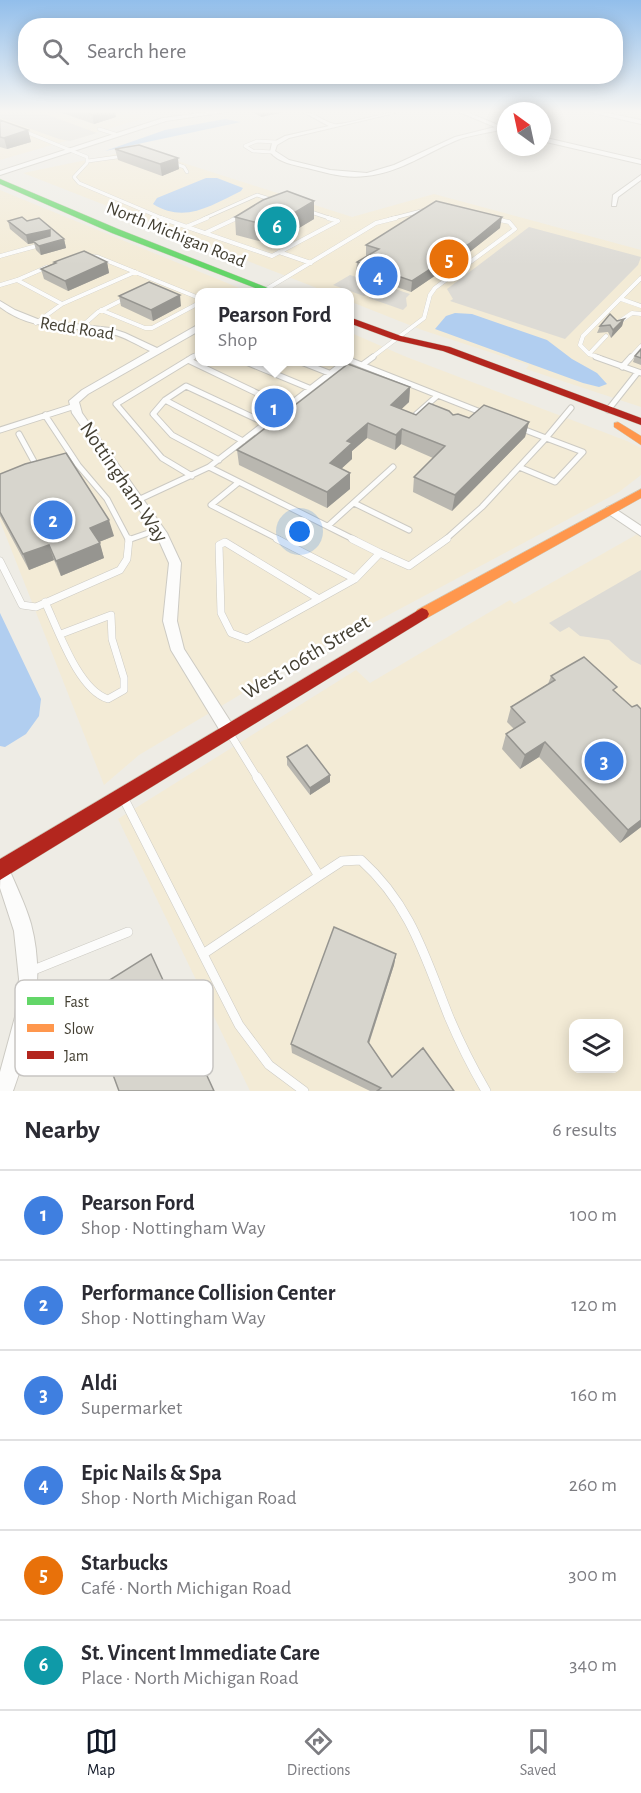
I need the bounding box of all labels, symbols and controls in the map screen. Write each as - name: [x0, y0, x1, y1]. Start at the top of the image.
- search box: [18, 18, 623, 84]
- icon: search: [39, 35, 72, 68]
- text: Search here: [87, 40, 186, 62]
- north arrow: [497, 102, 551, 156]
- street label: North Michigan Road: [104, 199, 248, 271]
- pin: 6: [258, 204, 296, 248]
- pin: 5: [430, 236, 468, 282]
- pin: 4: [358, 254, 398, 298]
- popup: [195, 288, 354, 366]
- text: Pearson Ford: [218, 304, 331, 326]
- street label: Redd Road: [39, 314, 115, 344]
- text: Shop: [218, 330, 257, 350]
- pin: 1: [254, 386, 294, 430]
- street label: Nottingham Way: [76, 418, 172, 546]
- pin: 2: [34, 498, 72, 542]
- your location: [285, 517, 314, 546]
- street label: West 106th Street: [239, 611, 373, 703]
- pin: 3: [584, 738, 624, 783]
- legend: [15, 980, 213, 1076]
- text: Fast: [64, 994, 89, 1010]
- map controls: [569, 1019, 623, 1073]
- button: layers: [569, 1019, 623, 1073]
- text: Slow: [64, 1021, 94, 1037]
- text: Jam: [64, 1048, 89, 1064]
- text: Nearby: [24, 1117, 100, 1143]
- text: 6 results: [552, 1120, 617, 1140]
- text: Pearson Ford: [81, 1192, 195, 1214]
- text: 1: [40, 1205, 47, 1225]
- text: 100 m: [570, 1205, 617, 1225]
- text: Shop · Nottingham Way: [81, 1218, 266, 1238]
- text: Performance Collision Center: [81, 1282, 335, 1304]
- text: 2: [39, 1295, 48, 1315]
- text: 120 m: [571, 1295, 617, 1315]
- text: Shop · Nottingham Way: [81, 1308, 266, 1328]
- text: Aldi: [81, 1372, 118, 1394]
- text: 3: [39, 1385, 48, 1405]
- text: 160 m: [571, 1385, 617, 1405]
- text: Supermarket: [81, 1398, 182, 1418]
- text: Epic Nails & Spa: [81, 1462, 222, 1484]
- text: 4: [38, 1475, 49, 1495]
- text: 260 m: [569, 1475, 617, 1495]
- text: Shop · North Michigan Road: [81, 1488, 297, 1508]
- text: Starbucks: [81, 1552, 168, 1574]
- text: 5: [39, 1565, 48, 1585]
- text: 300 m: [568, 1565, 617, 1585]
- text: Café · North Michigan Road: [81, 1578, 291, 1598]
- text: St. Vincent Immediate Care: [81, 1642, 320, 1664]
- text: 6: [39, 1655, 48, 1675]
- text: 340 m: [569, 1655, 617, 1675]
- text: Place · North Michigan Road: [81, 1668, 299, 1688]
- tab: Map: [85, 1725, 118, 1780]
- tab: Directions: [287, 1725, 351, 1780]
- tab: Saved: [520, 1725, 556, 1780]

